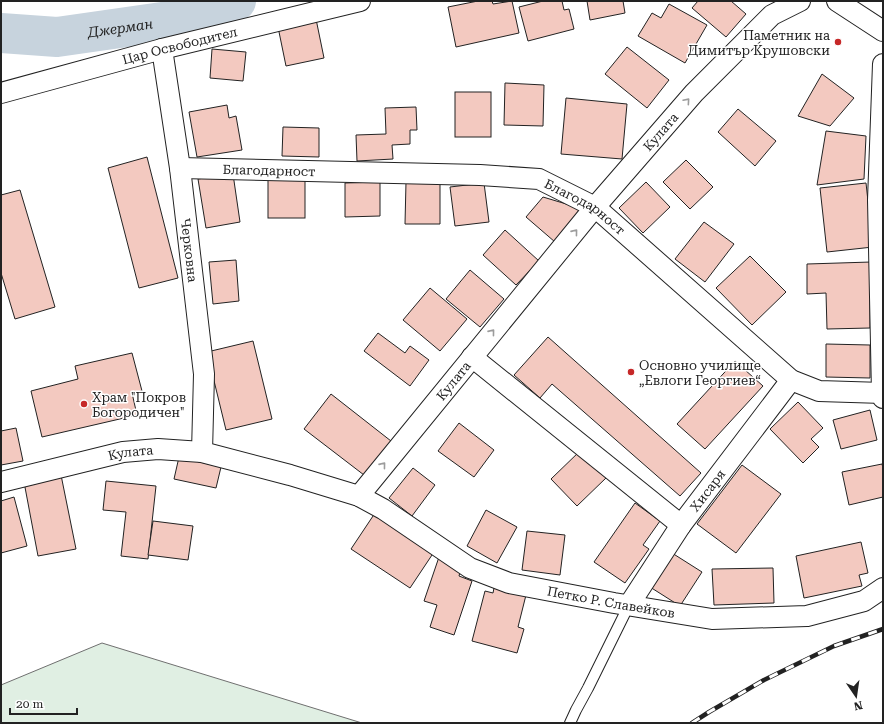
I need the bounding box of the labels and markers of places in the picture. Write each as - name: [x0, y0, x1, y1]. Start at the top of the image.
- place label: Паметник на Димитър Крушовски: [688, 28, 830, 58]
- marker: Паметник на Димитър Крушовски: [833, 37, 843, 47]
- place label: Основно училище „Евлоги Георгиев“: [639, 358, 761, 388]
- marker: Основно училище „Евлоги Георгиев“: [626, 367, 636, 377]
- place label: Храм "Покров Богородичен": [92, 390, 186, 420]
- marker: Храм "Покров Богородичен": [79, 399, 89, 409]

